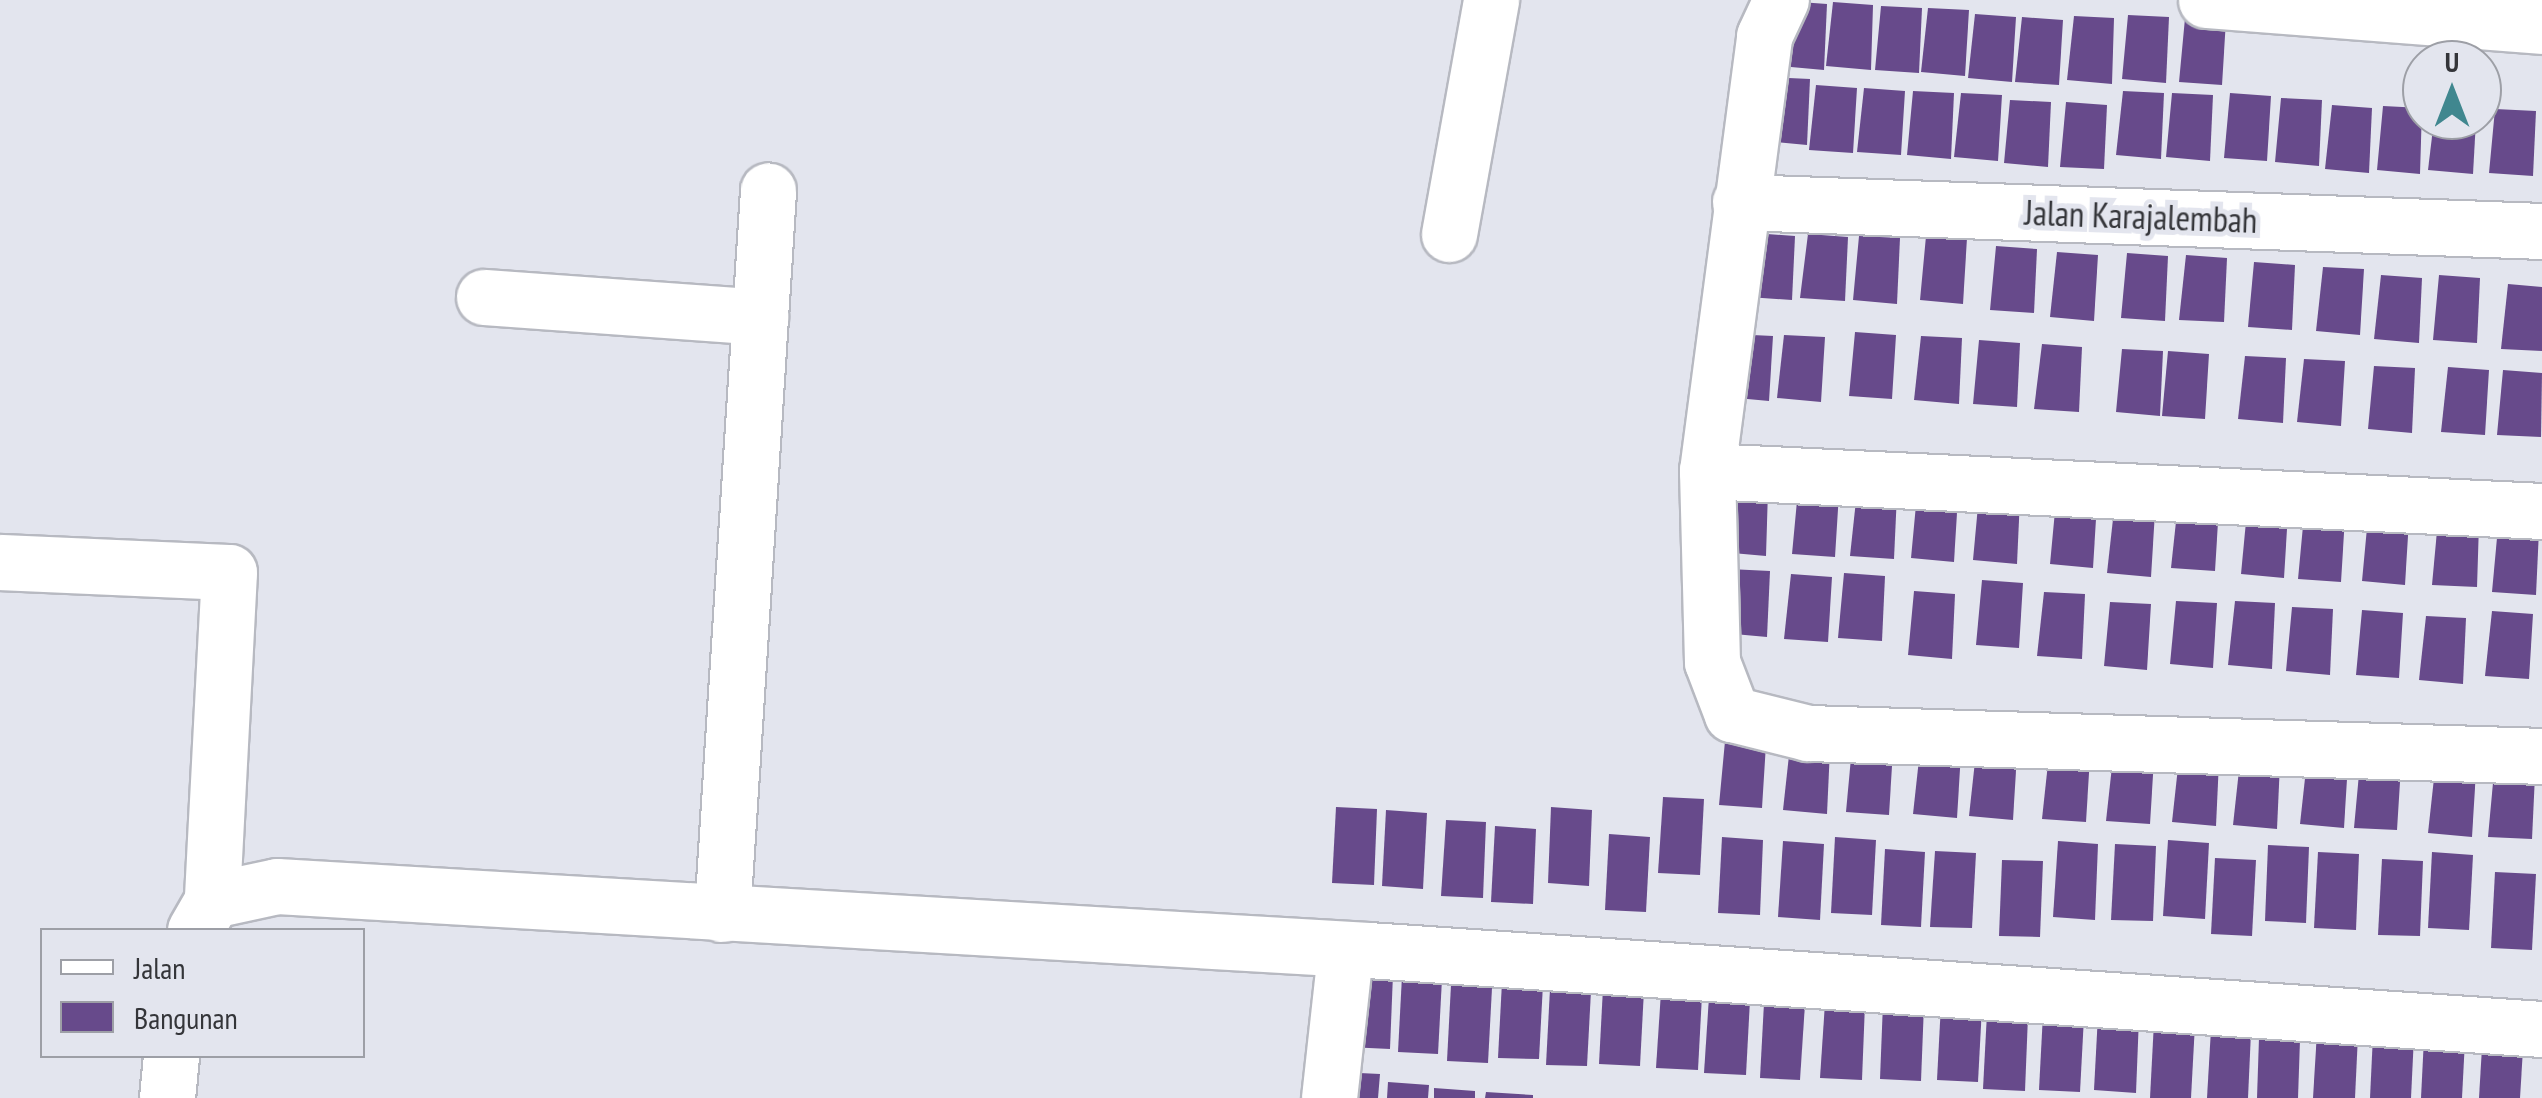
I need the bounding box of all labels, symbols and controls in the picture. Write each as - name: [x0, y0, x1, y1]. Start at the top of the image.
- north arrow: [2402, 40, 2502, 140]
- text: U: [2445, 43, 2459, 80]
- street label: Jalan Karajalembah: [2024, 191, 2258, 241]
- legend: [40, 928, 365, 1058]
- text: Jalan: [134, 948, 185, 987]
- text: Bangunan: [134, 998, 238, 1037]

